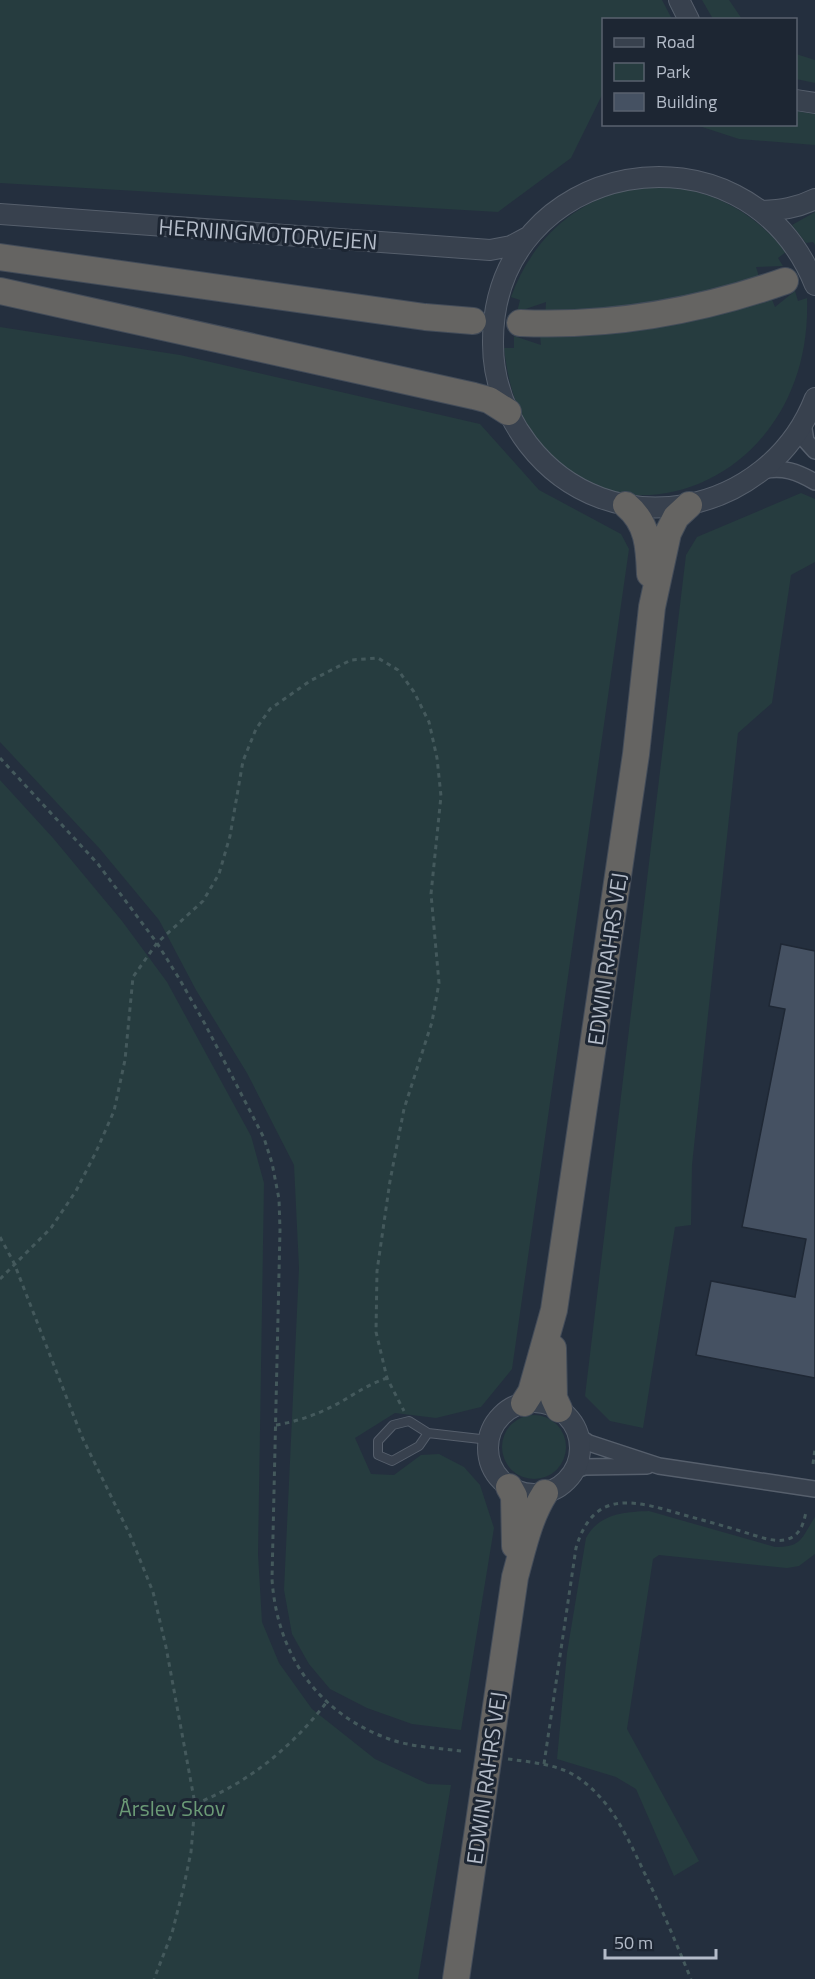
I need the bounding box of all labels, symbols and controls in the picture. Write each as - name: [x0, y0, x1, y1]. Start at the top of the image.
- legend: [602, 18, 797, 126]
- text: Road: [656, 28, 695, 55]
- text: Park: [656, 58, 691, 85]
- text: Building: [656, 88, 717, 115]
- street label: HERNINGMOTORVEJEN: [157, 209, 379, 259]
- street label: EDWIN RAHRS VEJ: [578, 871, 636, 1047]
- street label: EDWIN RAHRS VEJ: [457, 1690, 515, 1866]
- park label: Årslev Skov: [119, 1791, 226, 1825]
- scale bar: [605, 1922, 716, 1960]
- text: 50 m: [614, 1929, 653, 1956]

